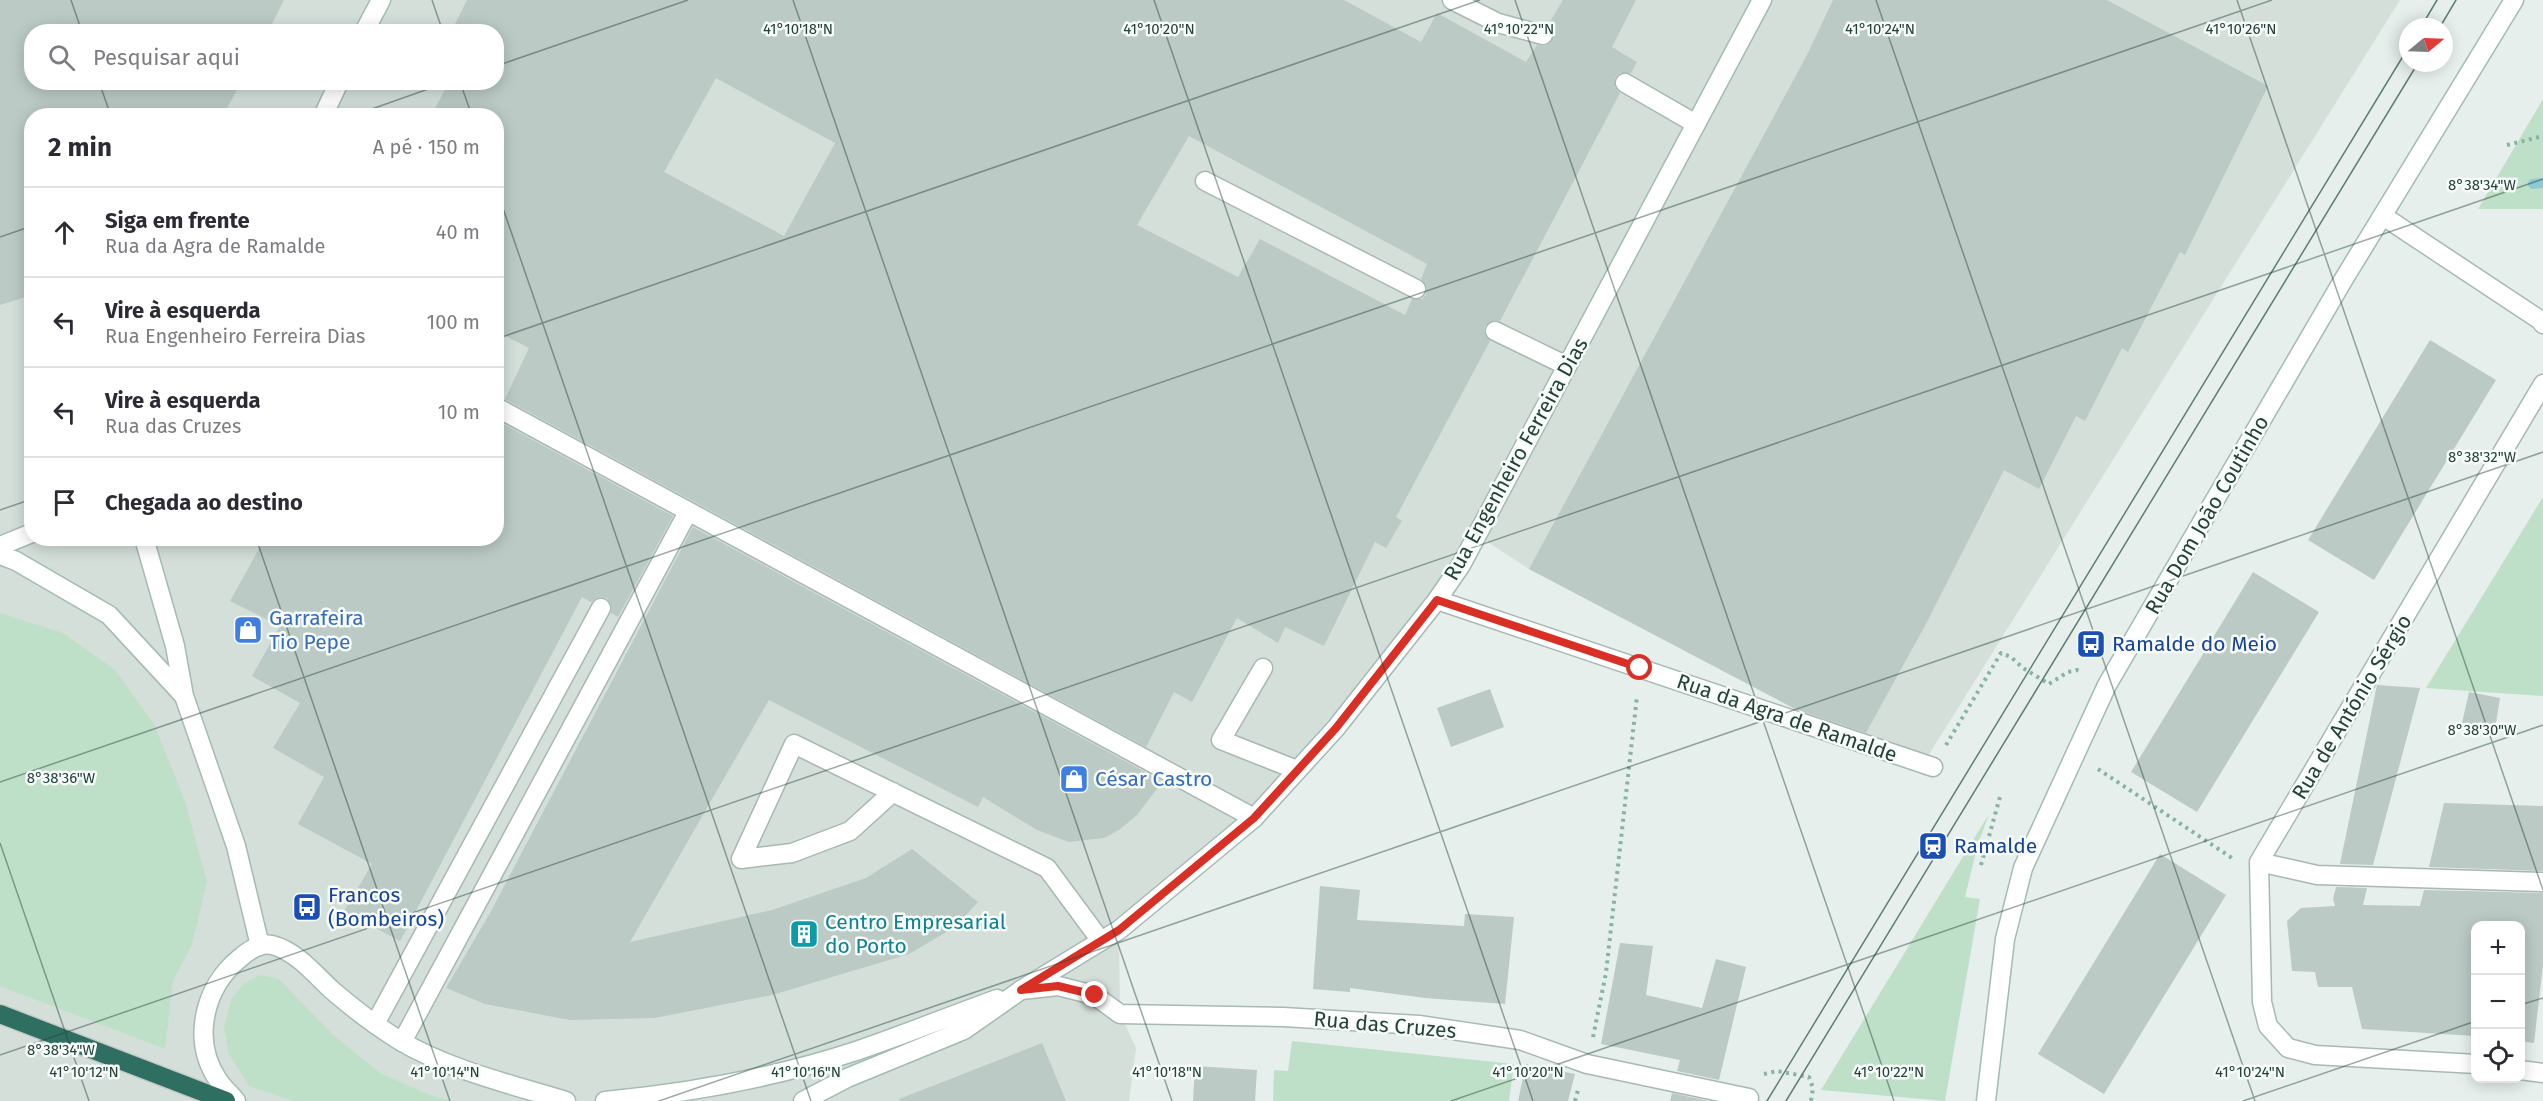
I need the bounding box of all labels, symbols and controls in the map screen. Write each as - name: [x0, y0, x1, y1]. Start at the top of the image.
- north arrow: [2399, 18, 2453, 72]
- text: 41°10'18"N: [763, 20, 833, 38]
- text: 41°10'20"N: [1123, 20, 1195, 38]
- text: 41°10'22"N: [1484, 20, 1554, 38]
- text: 41°10'24"N: [1845, 20, 1915, 38]
- text: 41°10'26"N: [2206, 20, 2276, 38]
- search box: [24, 24, 504, 90]
- icon: search: [45, 41, 78, 74]
- text: Pesquisar aqui: [93, 44, 240, 71]
- text: 2 min: [48, 132, 112, 163]
- text: A pé · 150 m: [373, 135, 480, 159]
- text: 8°38'34"W: [2448, 176, 2517, 194]
- text: Siga em frente: [105, 207, 250, 234]
- icon: ahead: [48, 216, 81, 249]
- text: 40 m: [436, 220, 480, 244]
- text: Rua da Agra de Ramalde: [105, 234, 326, 258]
- text: Vire à esquerda: [105, 297, 261, 324]
- icon: left: [48, 306, 81, 339]
- text: 100 m: [427, 310, 480, 334]
- text: Rua Engenheiro Ferreira Dias: [105, 324, 365, 348]
- street label: Rua Engenheiro Ferreira Dias: [1438, 333, 1594, 585]
- text: Vire à esquerda: [105, 387, 261, 414]
- icon: left: [48, 396, 81, 429]
- text: 10 m: [438, 400, 480, 424]
- street label: Rua Dom João Coutinho: [2139, 411, 2275, 619]
- text: Rua das Cruzes: [105, 414, 241, 438]
- text: 8°38'32"W: [2448, 448, 2517, 466]
- icon: arrive: [48, 486, 81, 519]
- text: Chegada ao destino: [105, 489, 303, 516]
- place label: Garrafeira Tio Pepe: [269, 605, 364, 655]
- street label: Rua de António Sérgio: [2286, 610, 2418, 804]
- shop icon: Garrafeira Tio Pepe: [232, 614, 264, 646]
- bus stop icon: Ramalde do Meio: [2075, 628, 2107, 660]
- place label: Ramalde do Meio: [2112, 631, 2277, 657]
- route start: [1626, 654, 1652, 680]
- street label: Rua da Agra de Ramalde: [1673, 668, 1901, 768]
- text: 8°38'30"W: [2447, 721, 2517, 739]
- shop icon: César Castro: [1058, 763, 1090, 795]
- place label: César Castro: [1095, 766, 1212, 792]
- text: 8°38'36"W: [27, 769, 96, 787]
- station icon: Ramalde: [1917, 830, 1949, 862]
- place label: Ramalde: [1954, 833, 2037, 859]
- place label: Francos (Bombeiros): [328, 882, 444, 932]
- bus stop icon: Francos (Bombeiros): [291, 891, 323, 923]
- place label: Centro Empresarial do Porto: [825, 909, 1006, 959]
- building icon: Centro Empresarial do Porto: [788, 918, 820, 950]
- map controls: [2471, 921, 2525, 1083]
- button: +: [2471, 921, 2525, 975]
- button: −: [2471, 975, 2525, 1029]
- route end: [1081, 981, 1107, 1007]
- street label: Rua das Cruzes: [1313, 1006, 1458, 1044]
- button: locate: [2471, 1029, 2525, 1083]
- text: 8°38'34"W: [27, 1041, 96, 1059]
- text: 41°10'12"N: [49, 1063, 119, 1081]
- text: 41°10'14"N: [410, 1063, 480, 1081]
- text: 41°10'16"N: [771, 1063, 841, 1081]
- text: 41°10'18"N: [1132, 1063, 1202, 1081]
- text: 41°10'20"N: [1492, 1063, 1564, 1081]
- text: 41°10'22"N: [1854, 1063, 1924, 1081]
- text: 41°10'24"N: [2215, 1063, 2285, 1081]

